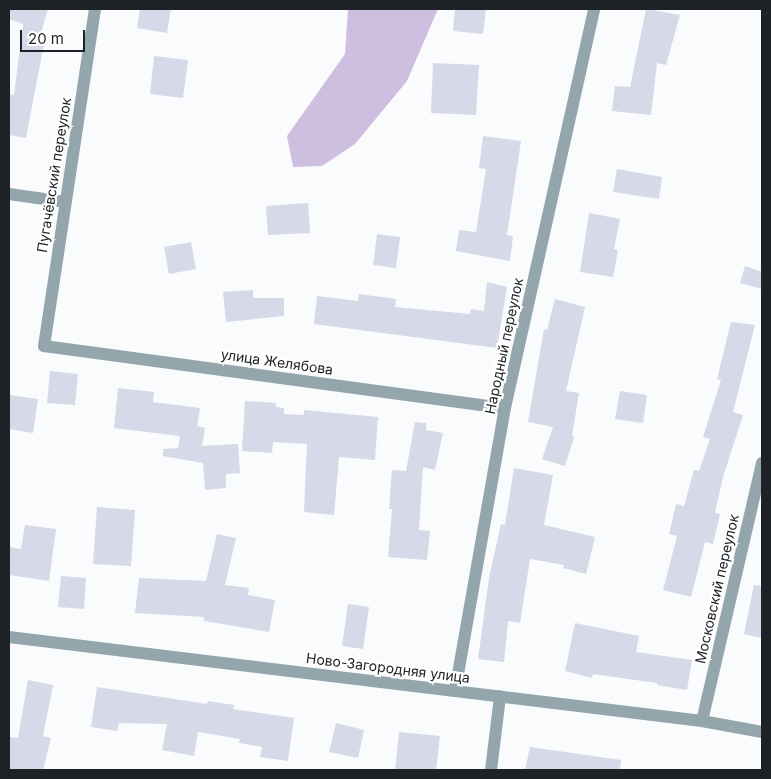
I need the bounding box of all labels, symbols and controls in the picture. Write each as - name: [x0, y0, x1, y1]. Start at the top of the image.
- scale bar: [22, 20, 88, 52]
- text: 20 m: [28, 29, 64, 48]
- street label: Пугачёвский переулок: [33, 96, 75, 254]
- street label: Народный переулок: [481, 276, 527, 416]
- street label: улица Желябова: [220, 346, 334, 378]
- street label: Московский переулок: [692, 513, 742, 665]
- street label: Ново-Загородняя улица: [305, 650, 471, 686]

